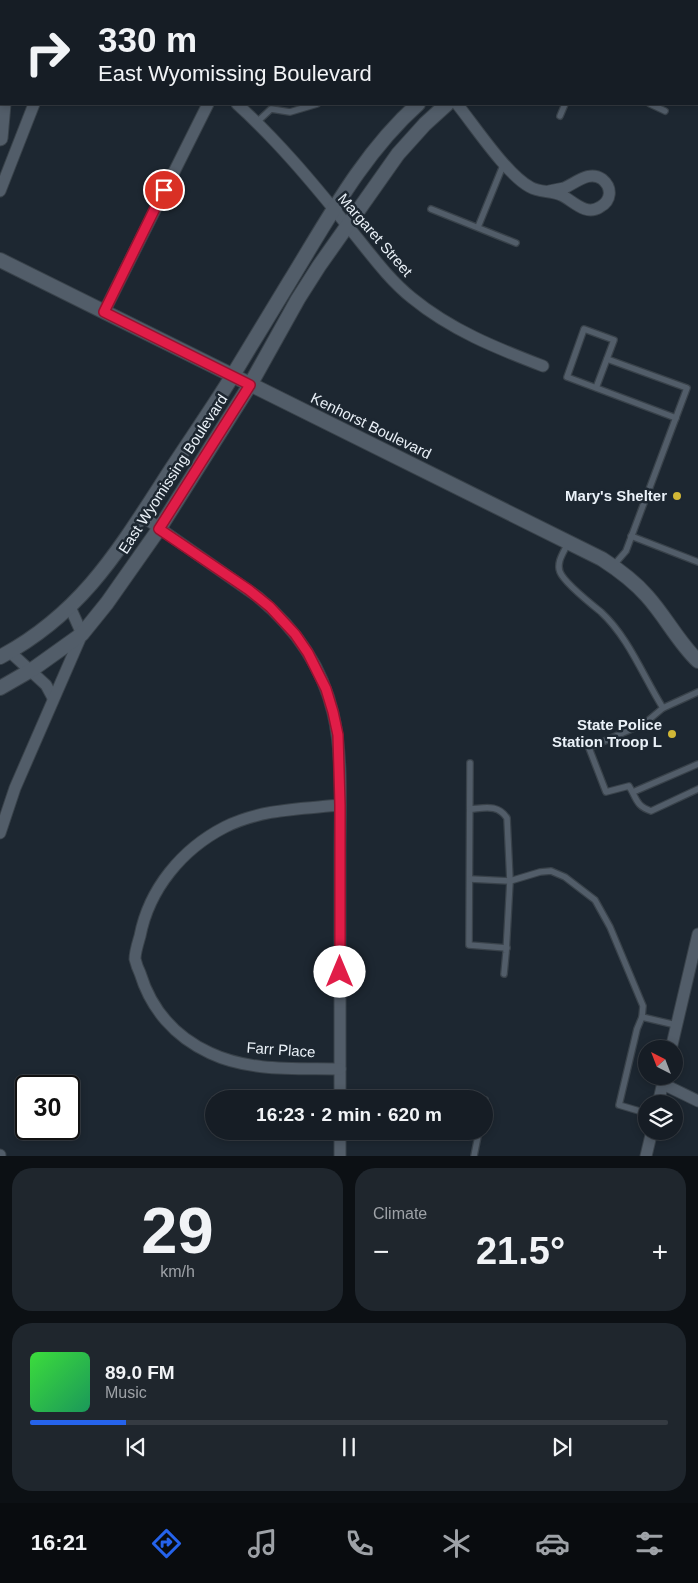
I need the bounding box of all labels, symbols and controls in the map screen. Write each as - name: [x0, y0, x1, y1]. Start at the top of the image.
- icon: right: [15, 20, 80, 85]
- text: 330 m: [98, 20, 197, 59]
- text: East Wyomissing Boulevard: [98, 61, 372, 86]
- pin: [143, 169, 185, 211]
- icon: arrive: [150, 176, 178, 204]
- street label: Margaret Street: [335, 190, 417, 280]
- street label: Kenhorst Boulevard: [308, 389, 434, 462]
- street label: East Wyomissing Boulevard: [115, 391, 231, 557]
- place label: Mary's Shelter: [565, 487, 667, 504]
- marker: Mary's Shelter: [671, 490, 683, 502]
- place label: State Police Station Troop L: [552, 716, 662, 750]
- marker: State Police Station Troop L: [666, 728, 678, 740]
- position arrow: [313, 945, 365, 997]
- street label: Farr Place: [246, 1039, 316, 1060]
- north arrow: [638, 1040, 682, 1085]
- map controls: [638, 1040, 683, 1140]
- speed limit sign: 30: [15, 1075, 80, 1140]
- button: layers: [638, 1095, 683, 1140]
- text: 16:23 · 2 min · 620 m: [256, 1104, 442, 1125]
- text: 29: [141, 1194, 214, 1267]
- text: Climate: [373, 1205, 427, 1222]
- text: 21.5°: [476, 1230, 565, 1272]
- text: −: [373, 1236, 389, 1267]
- text: +: [652, 1236, 668, 1267]
- text: km/h: [160, 1263, 195, 1280]
- text: 89.0 FM: [105, 1362, 175, 1383]
- text: Music: [105, 1384, 147, 1401]
- icon: previous: [122, 1433, 150, 1461]
- icon: pause: [335, 1433, 363, 1461]
- icon: next: [548, 1433, 576, 1461]
- icon: directions: [149, 1526, 184, 1561]
- icon: music: [245, 1526, 280, 1561]
- icon: phone: [342, 1526, 377, 1561]
- icon: climate: [439, 1526, 474, 1561]
- icon: car: [535, 1526, 570, 1561]
- icon: filters: [632, 1526, 667, 1561]
- text: 16:21: [31, 1530, 87, 1555]

